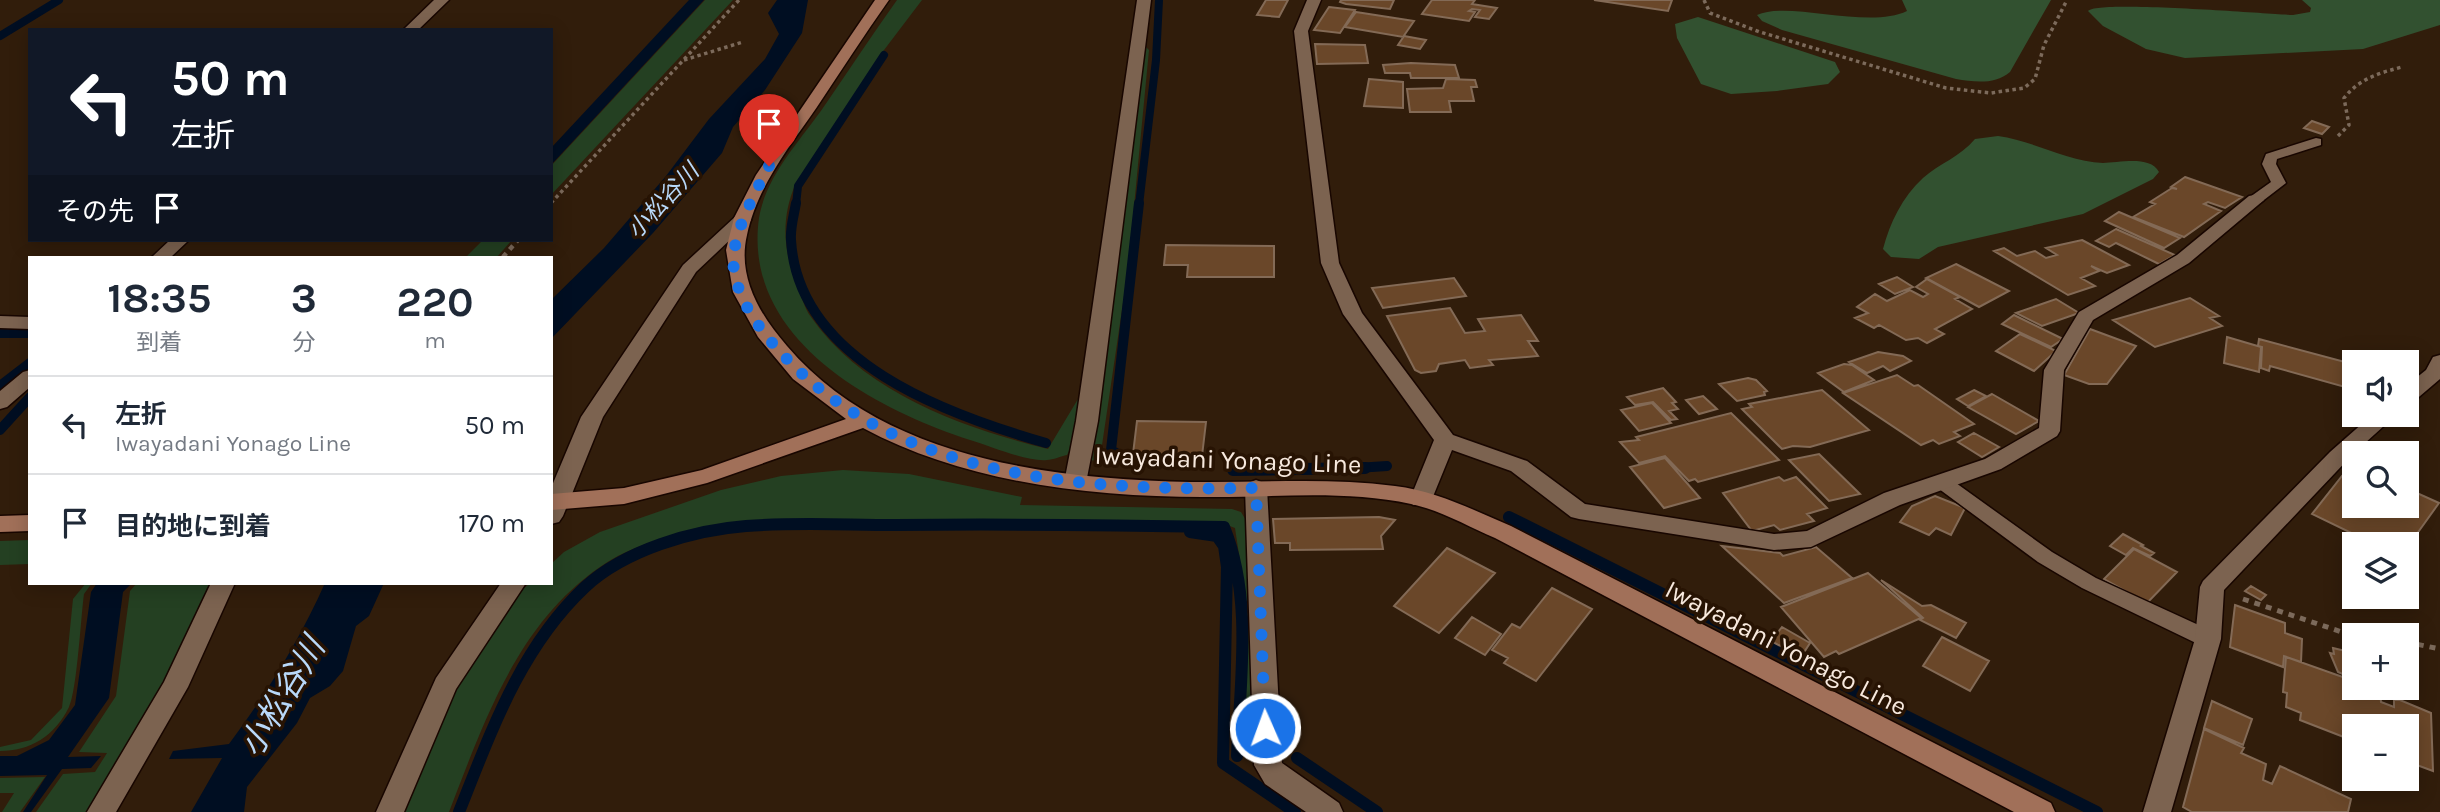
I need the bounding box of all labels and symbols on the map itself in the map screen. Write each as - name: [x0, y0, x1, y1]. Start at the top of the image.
- pin: [739, 94, 799, 166]
- water label: 小松谷川: [622, 156, 706, 244]
- street label: Iwayadani Yonago Line: [1094, 440, 1362, 480]
- street label: Iwayadani Yonago Line: [1660, 574, 1912, 722]
- water label: 小松谷川: [232, 628, 334, 763]
- position arrow: [1228, 691, 1302, 765]

